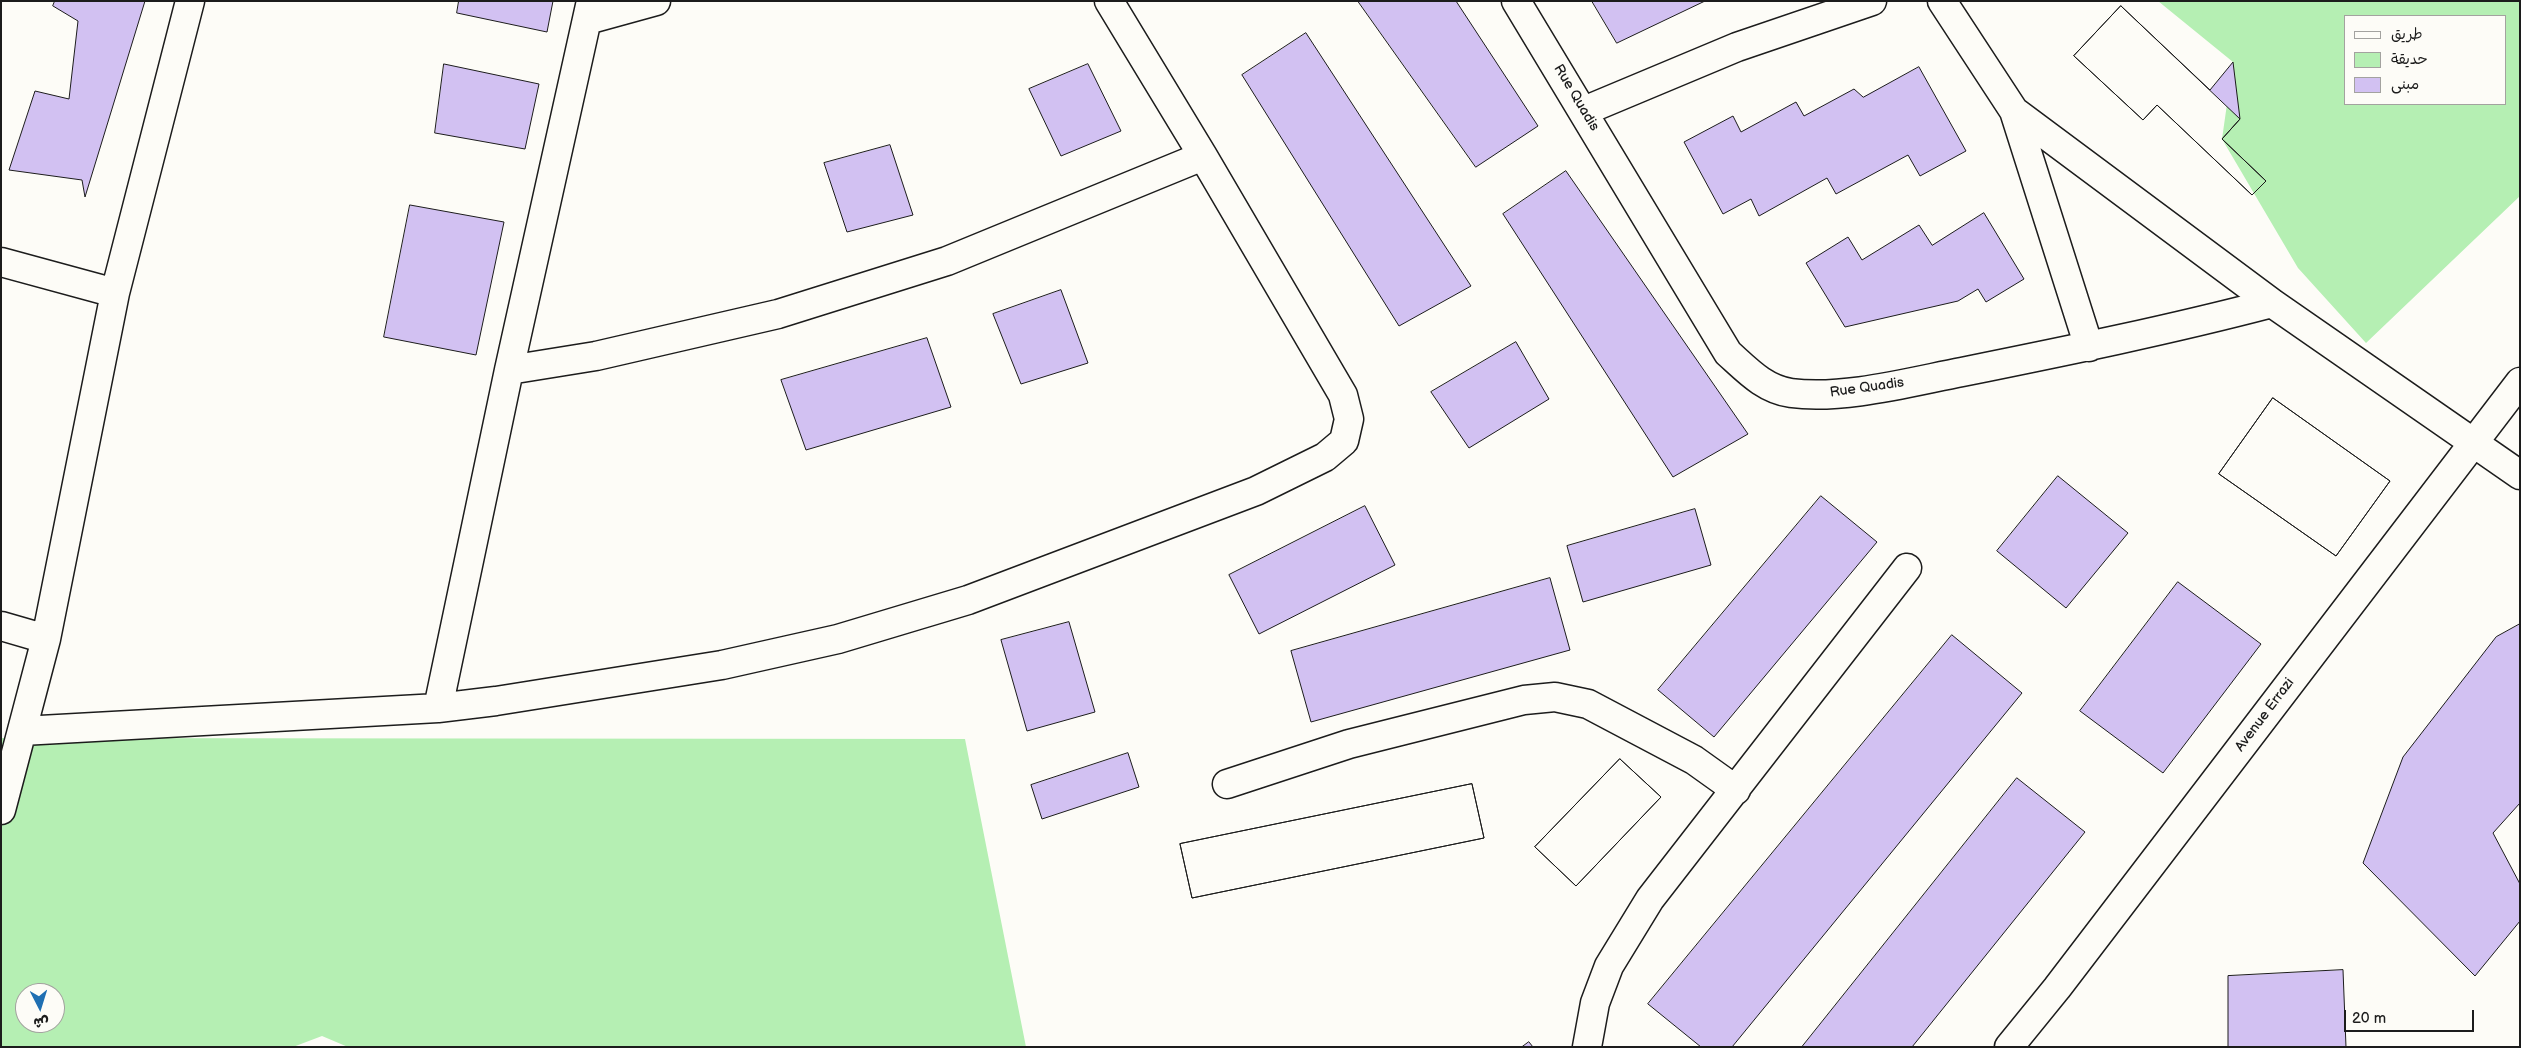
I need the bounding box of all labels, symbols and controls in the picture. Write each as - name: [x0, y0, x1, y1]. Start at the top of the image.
- legend: [2344, 15, 2506, 105]
- text: طريق: [2391, 25, 2423, 44]
- text: حديقة: [2391, 50, 2428, 69]
- street label: Rue Quadis: [1550, 62, 1602, 134]
- text: مبنى: [2391, 75, 2419, 94]
- street label: Rue Quadis: [1829, 374, 1905, 402]
- street label: Avenue Errazi: [2232, 675, 2298, 755]
- north arrow: [15, 983, 65, 1033]
- scale bar: [2346, 1000, 2476, 1032]
- text: 20 m: [2352, 1009, 2386, 1028]
- text: ش: [33, 1013, 50, 1032]

